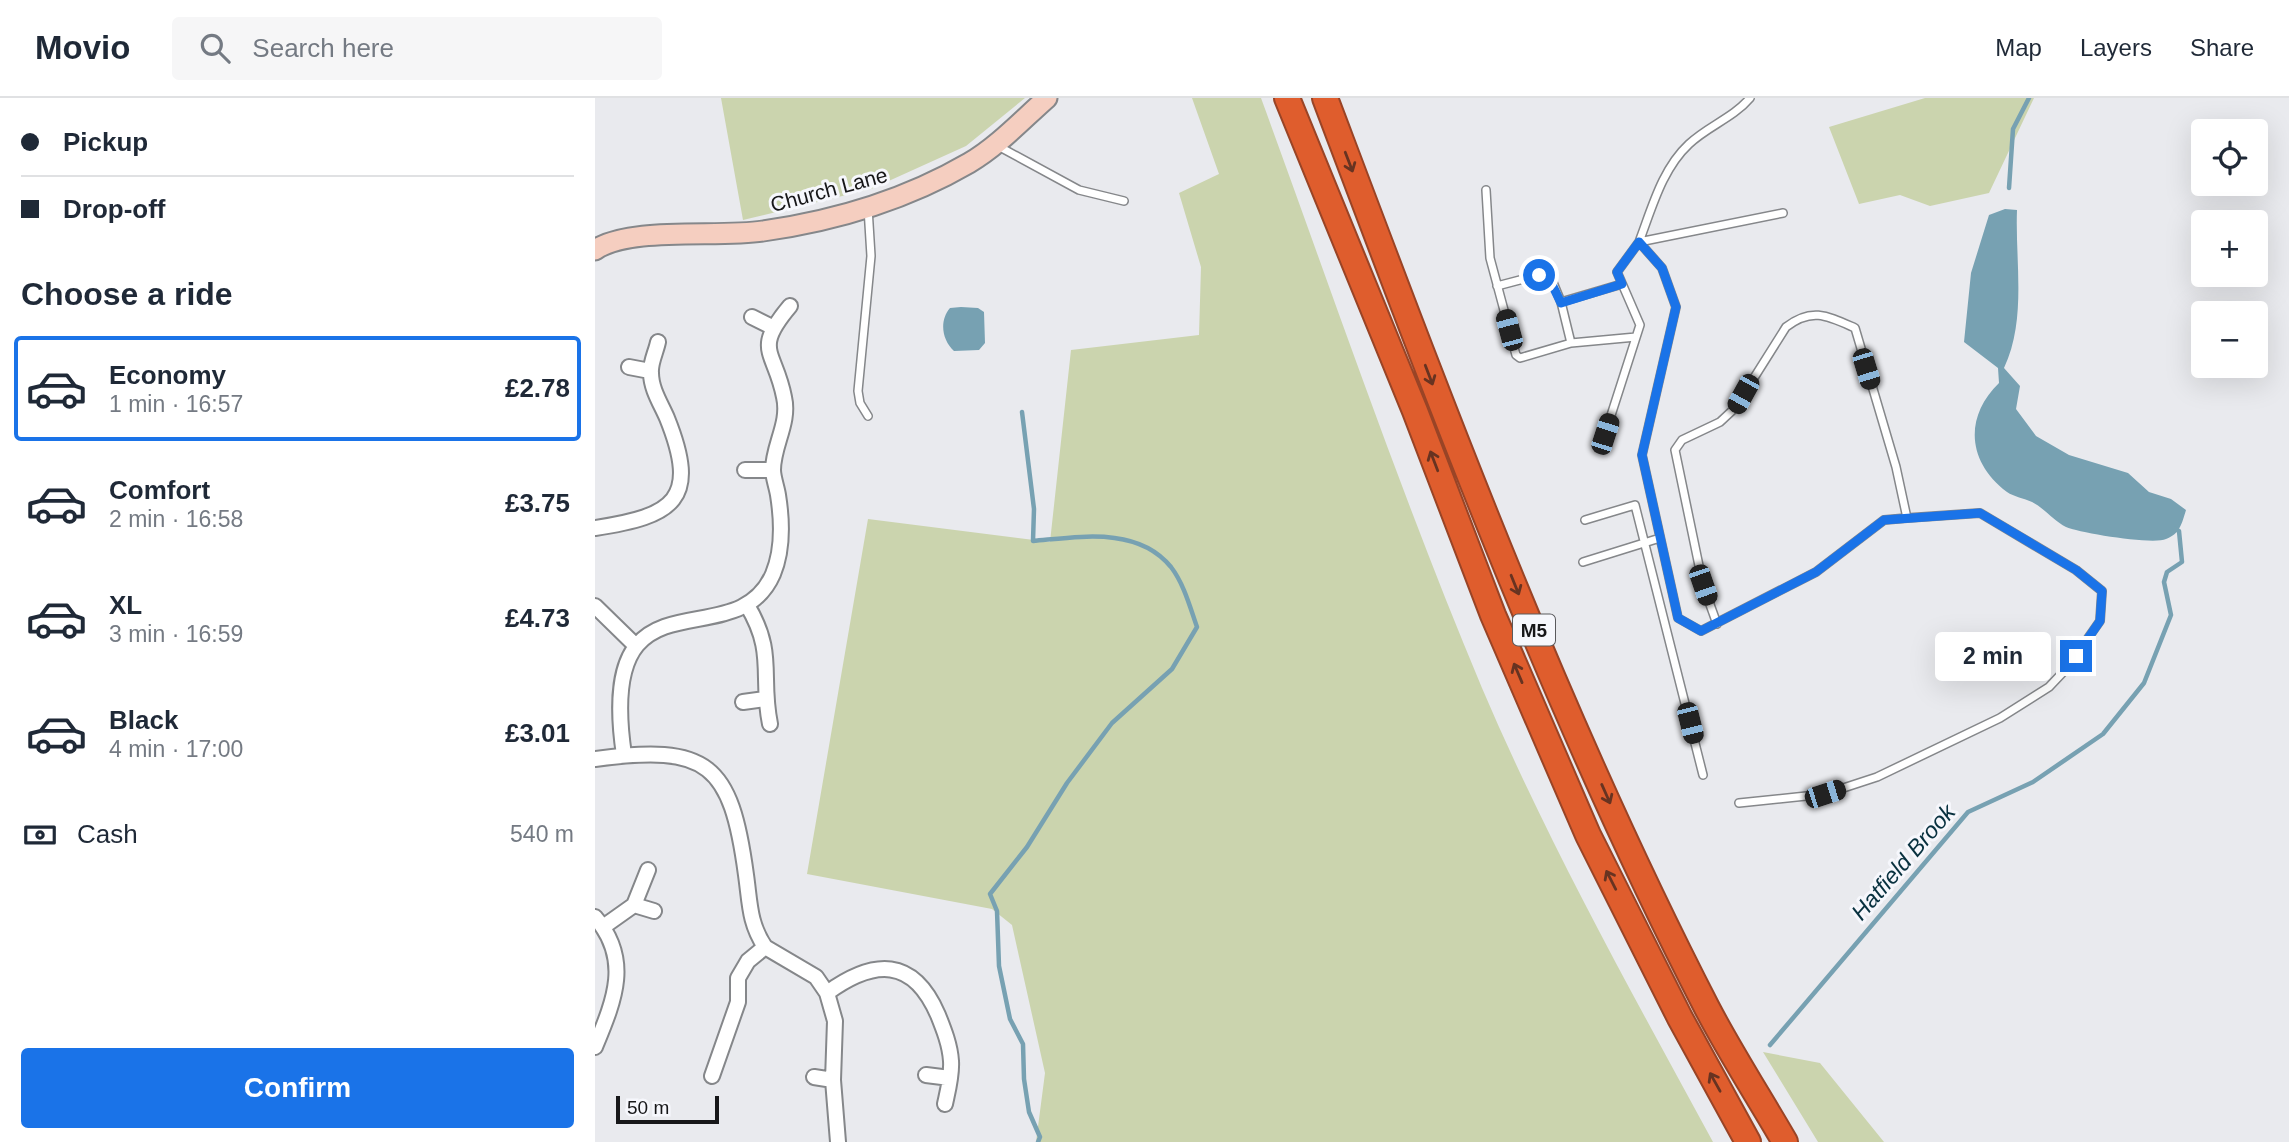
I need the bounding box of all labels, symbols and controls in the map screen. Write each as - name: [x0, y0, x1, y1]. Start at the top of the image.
- search box: [172, 17, 662, 80]
- text: Movio: [35, 29, 130, 66]
- icon: search: [196, 29, 234, 67]
- text: Search here: [252, 33, 394, 63]
- text: Map: [1995, 34, 2042, 61]
- text: Layers: [2080, 34, 2152, 61]
- text: Share: [2190, 34, 2254, 61]
- map controls: [2191, 119, 2268, 378]
- button: locate: [2191, 119, 2268, 196]
- text: Pickup: [63, 127, 148, 157]
- one-way arrow: [1343, 150, 1356, 172]
- street label: Church Lane: [768, 163, 890, 216]
- text: Drop-off: [63, 194, 166, 224]
- button: +: [2191, 210, 2268, 287]
- route start: [1523, 259, 1555, 291]
- text: Choose a ride: [21, 276, 233, 312]
- button: −: [2191, 301, 2268, 378]
- car: [1494, 307, 1525, 353]
- car: [1850, 346, 1883, 392]
- icon: car: [25, 357, 88, 420]
- text: Economy: [109, 360, 226, 390]
- one-way arrow: [1424, 363, 1437, 385]
- car: [1724, 371, 1763, 417]
- text: £2.78: [505, 373, 570, 403]
- text: 1 min · 16:57: [109, 391, 243, 417]
- car: [1589, 411, 1622, 457]
- one-way arrow: [1427, 451, 1439, 473]
- icon: car: [25, 472, 88, 535]
- text: Comfort: [109, 475, 210, 505]
- text: £3.75: [505, 488, 570, 518]
- text: 2 min · 16:58: [109, 506, 243, 532]
- car: [1687, 562, 1720, 608]
- one-way arrow: [1509, 574, 1522, 596]
- icon: car: [25, 587, 88, 650]
- text: XL: [109, 590, 142, 620]
- text: £4.73: [505, 603, 570, 633]
- road number: M5: [1513, 614, 1555, 646]
- text: 3 min · 16:59: [109, 621, 243, 647]
- callout: 2 min: [1936, 632, 2051, 680]
- route end: [2060, 640, 2092, 672]
- text: 2 min: [1963, 643, 2023, 669]
- one-way arrow: [1511, 662, 1524, 684]
- car: [1675, 700, 1706, 746]
- icon: car: [25, 702, 88, 765]
- text: Black: [109, 705, 178, 735]
- text: £3.01: [505, 718, 570, 748]
- text: 4 min · 17:00: [109, 736, 243, 762]
- car: [1802, 778, 1849, 810]
- one-way arrow: [1600, 783, 1613, 804]
- water label: Hatfield Brook: [1846, 798, 1961, 925]
- icon: cash: [21, 816, 59, 854]
- text: Cash: [77, 819, 138, 849]
- text: 540 m: [510, 821, 574, 847]
- one-way arrow: [1603, 870, 1617, 891]
- button: Confirm: [21, 1048, 574, 1128]
- one-way arrow: [1708, 1073, 1722, 1093]
- scale bar: [616, 1093, 719, 1125]
- text: 50 m: [627, 1097, 669, 1118]

